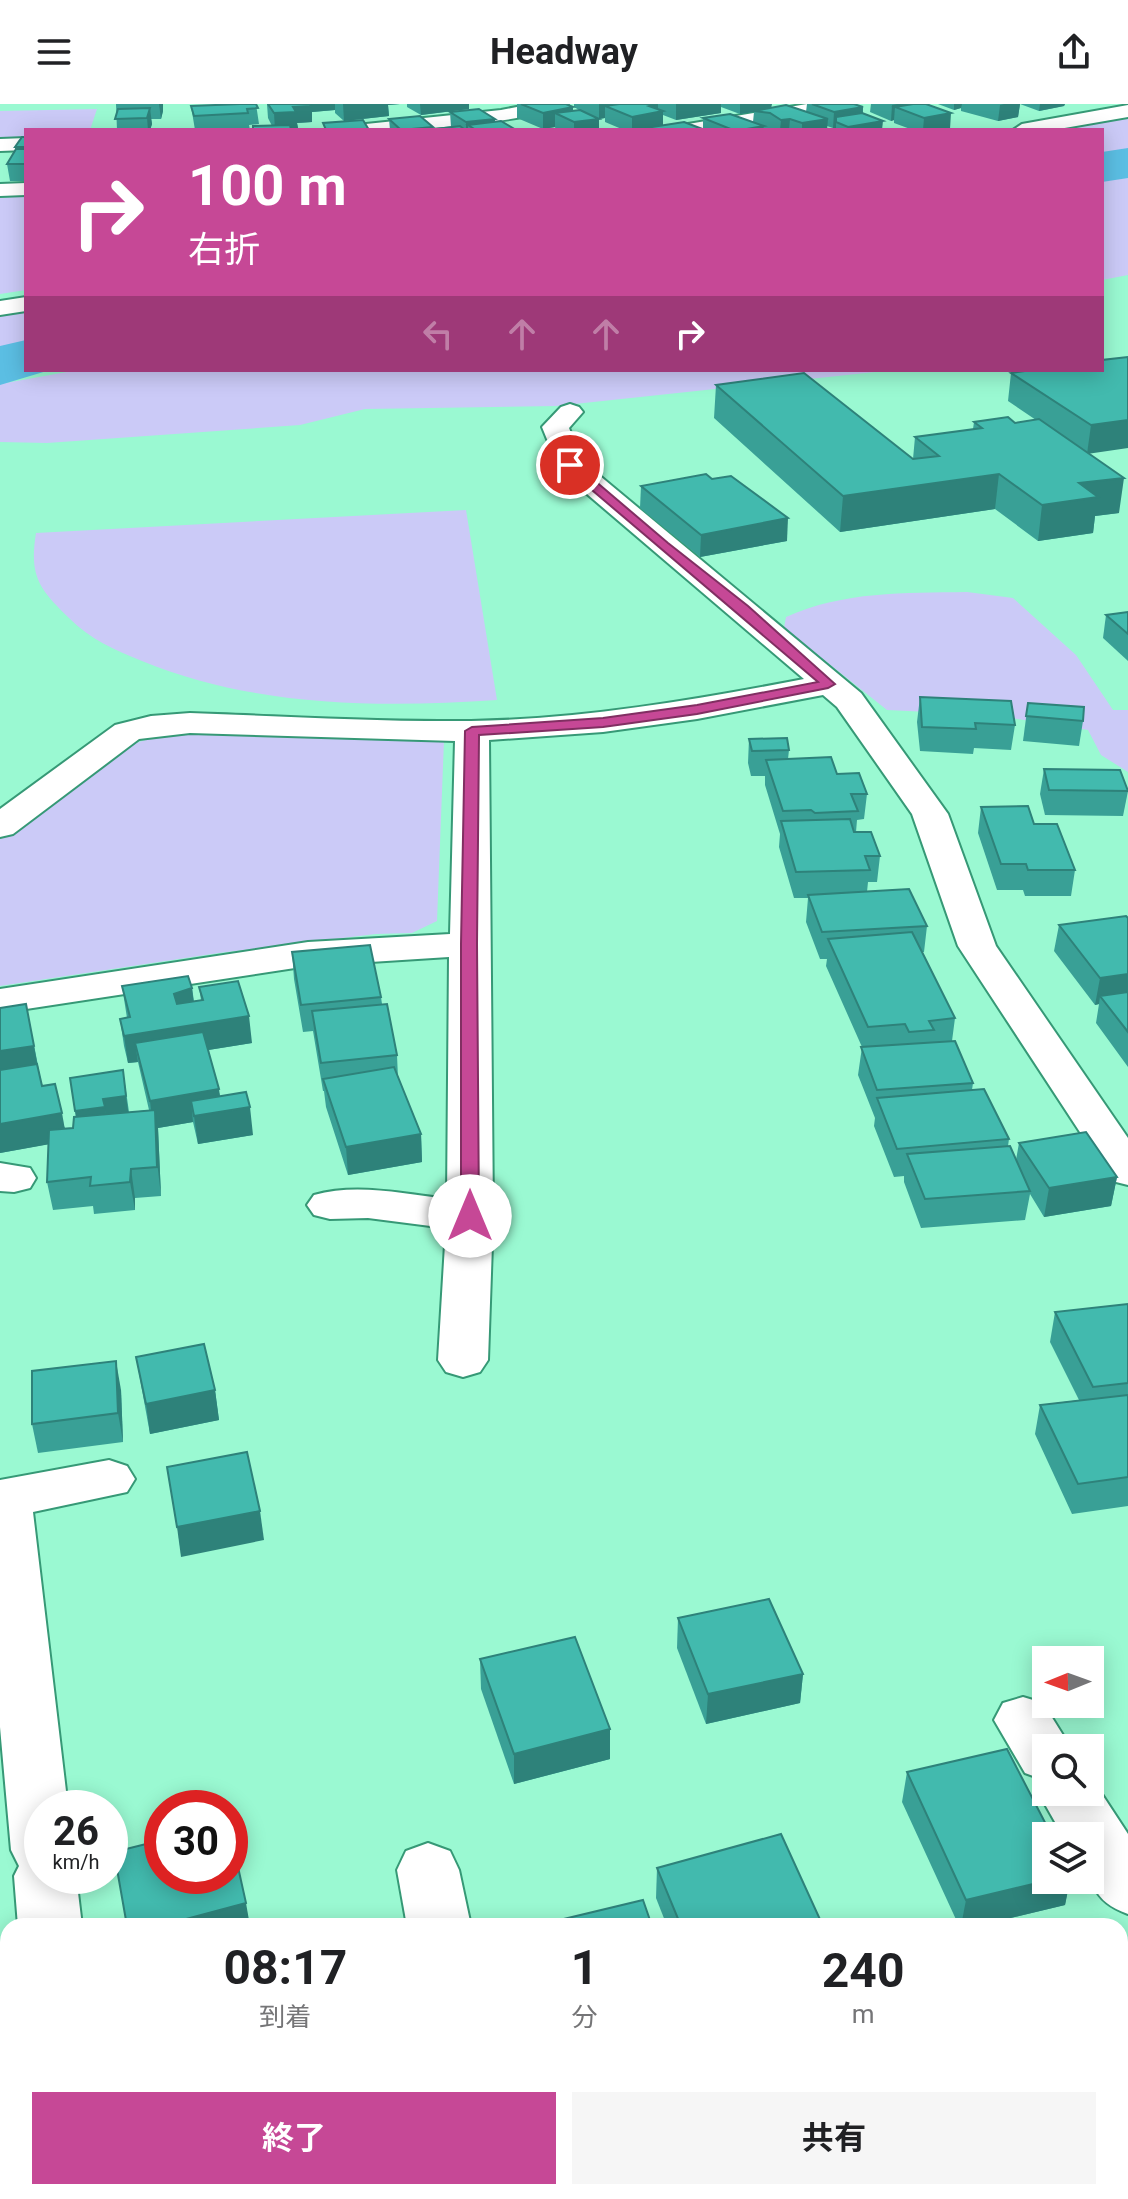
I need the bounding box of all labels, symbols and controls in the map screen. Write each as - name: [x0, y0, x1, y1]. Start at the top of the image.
- icon: menu: [32, 30, 76, 74]
- icon: share: [1052, 30, 1096, 74]
- text: Headway: [490, 31, 638, 73]
- text: 100 m: [188, 153, 347, 219]
- icon: right: [56, 160, 160, 264]
- text: 右折: [188, 229, 260, 271]
- icon: left: [416, 312, 460, 356]
- icon: ahead: [500, 312, 544, 356]
- icon: ahead: [584, 312, 628, 356]
- icon: right: [668, 312, 712, 356]
- pin: [536, 431, 604, 499]
- icon: arrive: [548, 443, 592, 487]
- position arrow: [428, 1174, 512, 1258]
- north arrow: [1032, 1646, 1104, 1718]
- map controls: [1032, 1646, 1104, 1894]
- button: search: [1032, 1734, 1104, 1806]
- speed limit sign: 30: [144, 1790, 248, 1894]
- text: 26: [53, 1808, 99, 1855]
- button: layers: [1032, 1822, 1104, 1894]
- text: km/h: [53, 1850, 99, 1874]
- text: 08:17: [224, 1939, 347, 1996]
- text: 1: [571, 1939, 598, 1996]
- text: 240: [822, 1942, 904, 1999]
- text: m: [852, 1999, 875, 2029]
- text: 到着: [259, 2002, 311, 2032]
- text: 分: [572, 2002, 598, 2032]
- button: 終了: [32, 2092, 556, 2184]
- button: 共有: [572, 2092, 1096, 2184]

